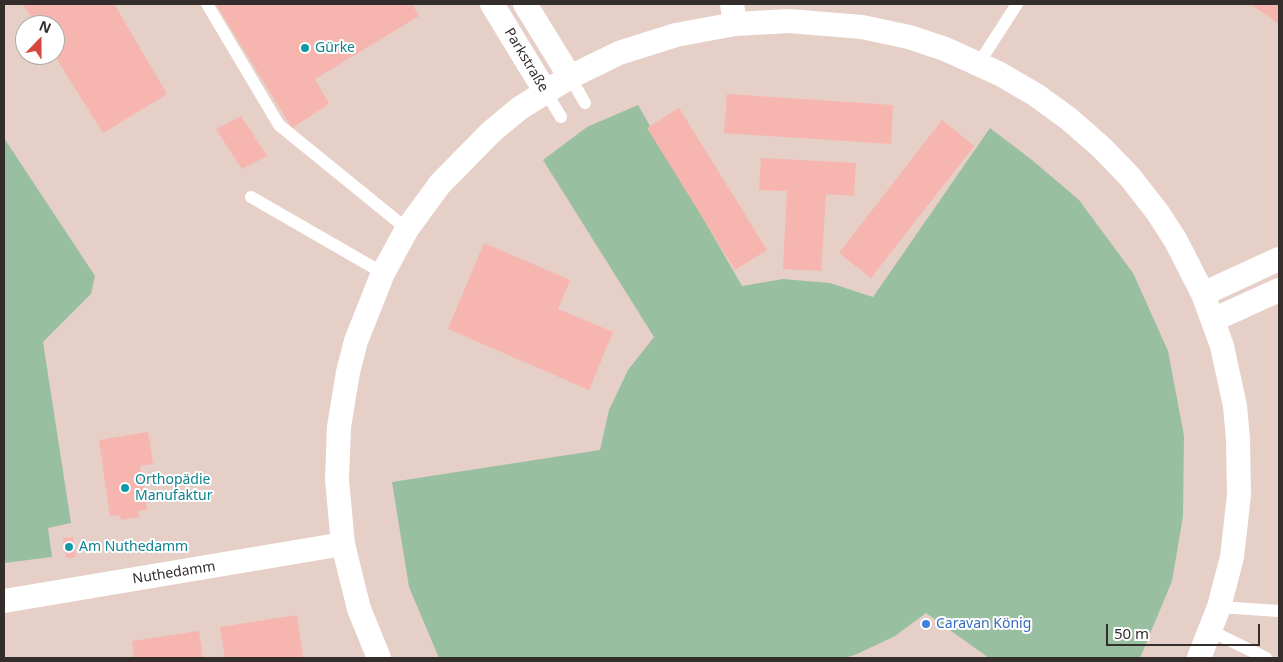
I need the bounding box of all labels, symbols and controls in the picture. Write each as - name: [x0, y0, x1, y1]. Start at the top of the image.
- north arrow: [15, 15, 65, 65]
- text: N: [37, 16, 54, 37]
- street label: Parkstraße: [500, 25, 552, 95]
- place label: Gürke: [315, 40, 355, 56]
- marker: Gürke: [299, 42, 311, 54]
- place label: Orthopädie Manufaktur: [135, 472, 212, 504]
- marker: Orthopädie Manufaktur: [119, 482, 131, 494]
- place label: Am Nuthedamm: [79, 539, 188, 555]
- marker: Am Nuthedamm: [63, 541, 75, 553]
- street label: Nuthedamm: [131, 558, 217, 588]
- scale bar: [1108, 614, 1262, 646]
- place label: Caravan König: [936, 616, 1031, 632]
- marker: Caravan König: [920, 618, 932, 630]
- text: 50 m: [1114, 623, 1149, 643]

